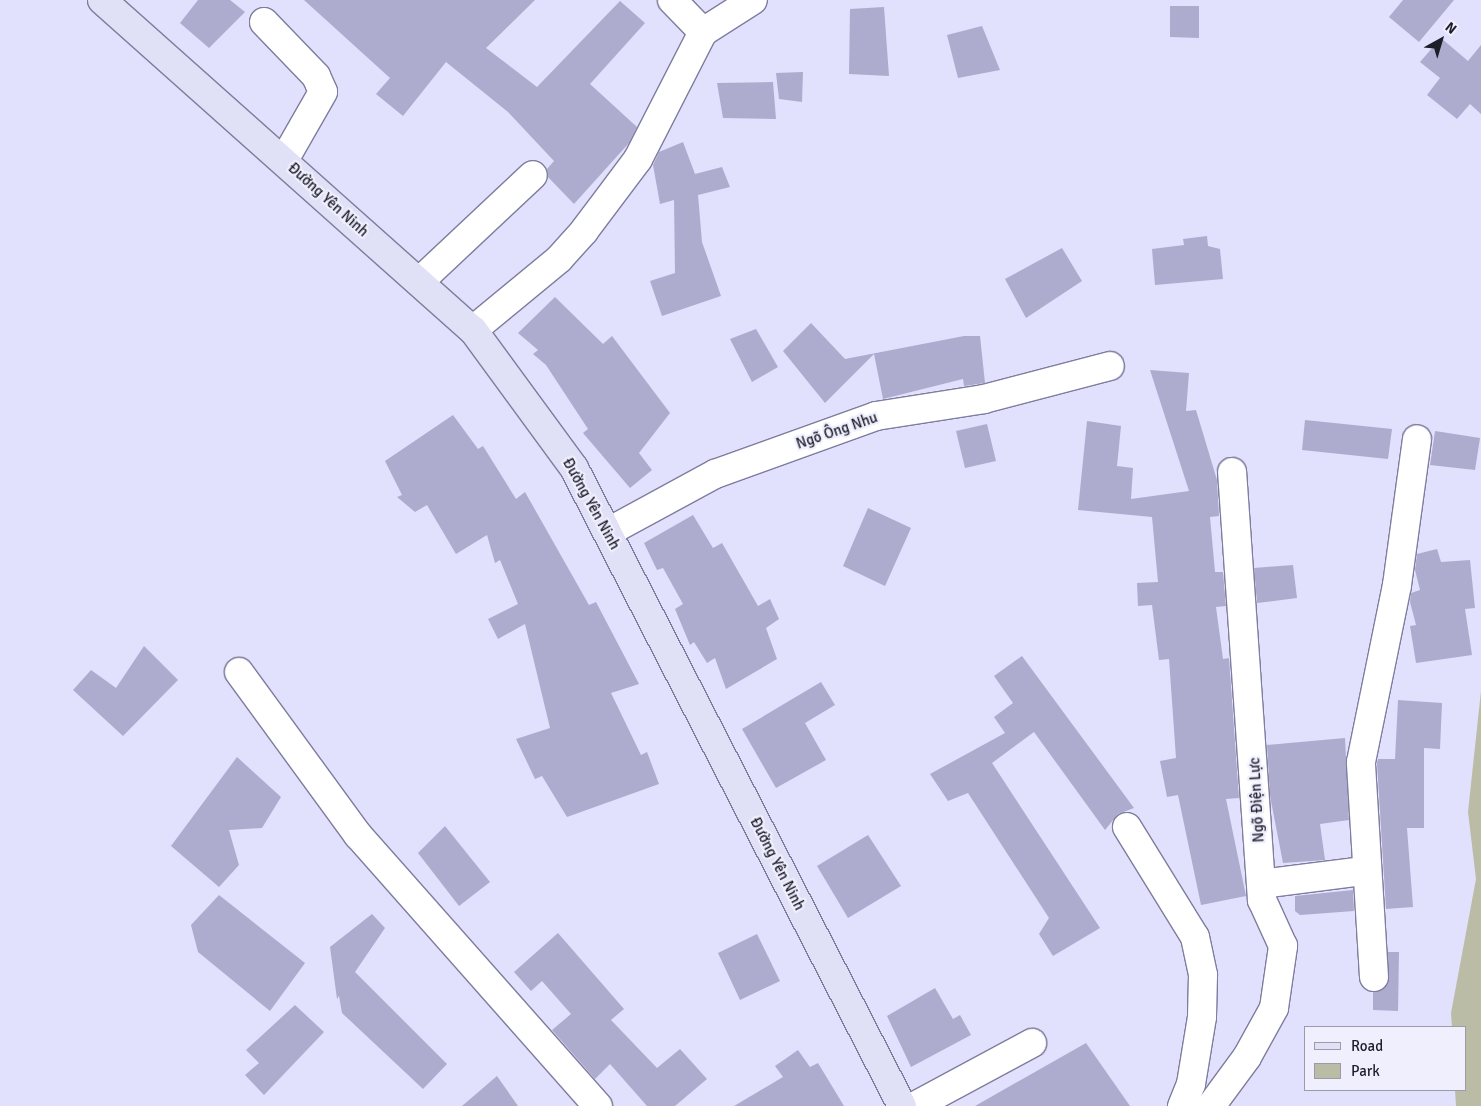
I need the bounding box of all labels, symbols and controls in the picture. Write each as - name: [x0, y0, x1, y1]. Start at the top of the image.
- north arrow: [1416, 15, 1466, 65]
- text: N: [1442, 18, 1460, 38]
- street label: Đường Yên Ninh: [284, 159, 372, 241]
- street label: Ngõ Ông Nhu: [794, 409, 880, 453]
- street label: Đường Yên Ninh: [558, 455, 624, 553]
- street label: Ngõ Điện Lực: [1246, 757, 1268, 843]
- street label: Đường Yên Ninh: [746, 815, 808, 913]
- legend: [1304, 1026, 1466, 1091]
- text: Road: [1351, 1037, 1383, 1055]
- text: Park: [1351, 1062, 1380, 1080]

